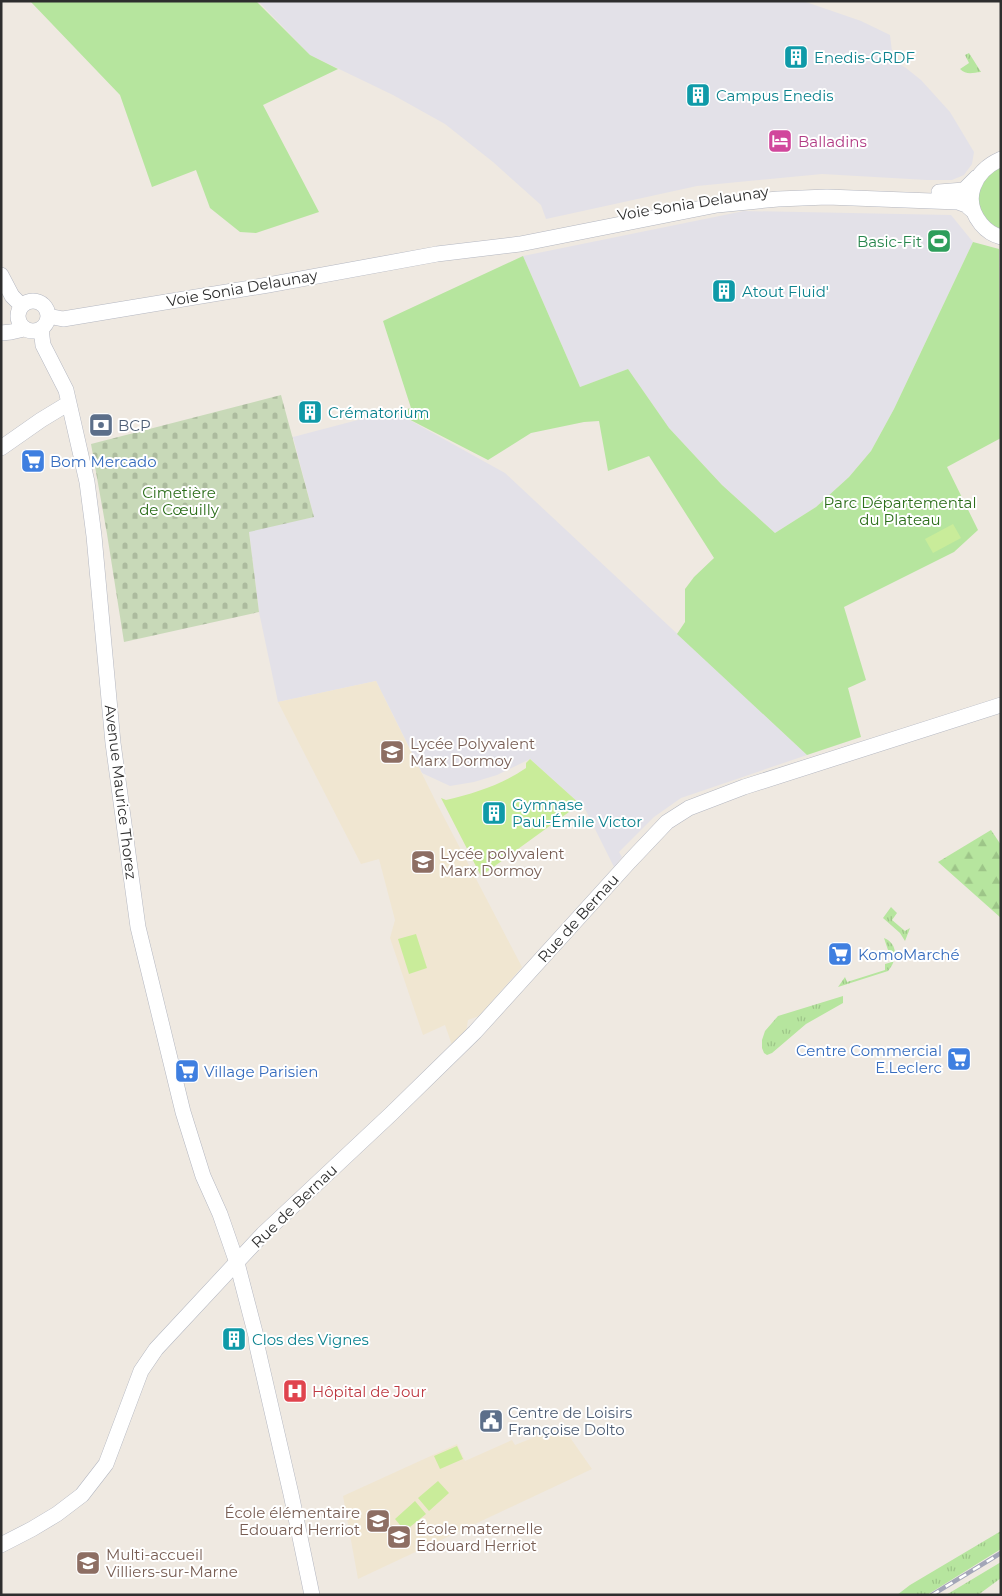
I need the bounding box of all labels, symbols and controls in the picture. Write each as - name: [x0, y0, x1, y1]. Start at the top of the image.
- building icon: Enedis-GRDF: [783, 44, 809, 70]
- place label: Enedis-GRDF: [814, 48, 915, 67]
- building icon: Campus Enedis: [685, 82, 711, 108]
- place label: Campus Enedis: [716, 86, 834, 105]
- hotel icon: Balladins: [767, 128, 793, 154]
- place label: Balladins: [798, 132, 867, 151]
- street label: Voie Sonia Delaunay: [616, 182, 771, 224]
- sports icon: Basic-Fit: [926, 228, 952, 254]
- place label: Basic-Fit: [857, 232, 922, 251]
- street label: Voie Sonia Delaunay: [165, 265, 320, 311]
- building icon: Atout Fluid': [711, 278, 737, 304]
- place label: Atout Fluid': [742, 282, 829, 301]
- building icon: Crématorium: [297, 399, 323, 425]
- place label: Crématorium: [328, 403, 429, 422]
- bank icon: BCP: [88, 412, 114, 438]
- place label: BCP: [118, 416, 151, 435]
- supermarket icon: Bom Mercado: [20, 448, 46, 474]
- place label: Bom Mercado: [50, 452, 157, 471]
- park label: Cimetière de Cœuilly: [139, 483, 220, 519]
- park label: Parc Départemental du Plateau: [824, 493, 976, 529]
- street label: Avenue Maurice Thorez: [101, 704, 141, 881]
- place label: Lycée Polyvalent Marx Dormoy: [410, 734, 535, 770]
- school or university icon: Lycée Polyvalent Marx Dormoy: [379, 739, 405, 765]
- place label: Gymnase Paul-Émile Victor: [512, 795, 642, 831]
- building icon: Gymnase Paul-Émile Victor: [481, 800, 507, 826]
- place label: Lycée polyvalent Marx Dormoy: [440, 844, 565, 880]
- school or university icon: Lycée polyvalent Marx Dormoy: [410, 849, 436, 875]
- street label: Rue de Bernau: [533, 870, 623, 966]
- supermarket icon: KomoMarché: [827, 941, 853, 967]
- place label: KomoMarché: [858, 945, 960, 964]
- place label: Centre Commercial E.Leclerc: [796, 1041, 942, 1077]
- supermarket icon: Centre Commercial E.Leclerc: [946, 1046, 972, 1072]
- supermarket icon: Village Parisien: [174, 1058, 200, 1084]
- place label: Village Parisien: [204, 1062, 318, 1081]
- street label: Rue de Bernau: [247, 1160, 341, 1252]
- building icon: Clos des Vignes: [221, 1326, 247, 1352]
- place label: Clos des Vignes: [252, 1330, 369, 1349]
- hospital icon: Hôpital de Jour: [282, 1378, 308, 1404]
- place label: Hôpital de Jour: [312, 1382, 426, 1401]
- place label: Centre de Loisirs Françoise Dolto: [508, 1403, 632, 1439]
- public building icon: Centre de Loisirs Françoise Dolto: [478, 1408, 504, 1434]
- place label: École élémentaire Edouard Herriot: [225, 1503, 360, 1539]
- school or university icon: École élémentaire Edouard Herriot: [365, 1508, 391, 1534]
- place label: École maternelle Edouard Herriot: [416, 1519, 543, 1555]
- school or university icon: École maternelle Edouard Herriot: [386, 1524, 412, 1550]
- place label: Multi-accueil Villiers-sur-Marne: [106, 1545, 238, 1581]
- school or university icon: Multi-accueil Villiers-sur-Marne: [75, 1550, 101, 1576]

